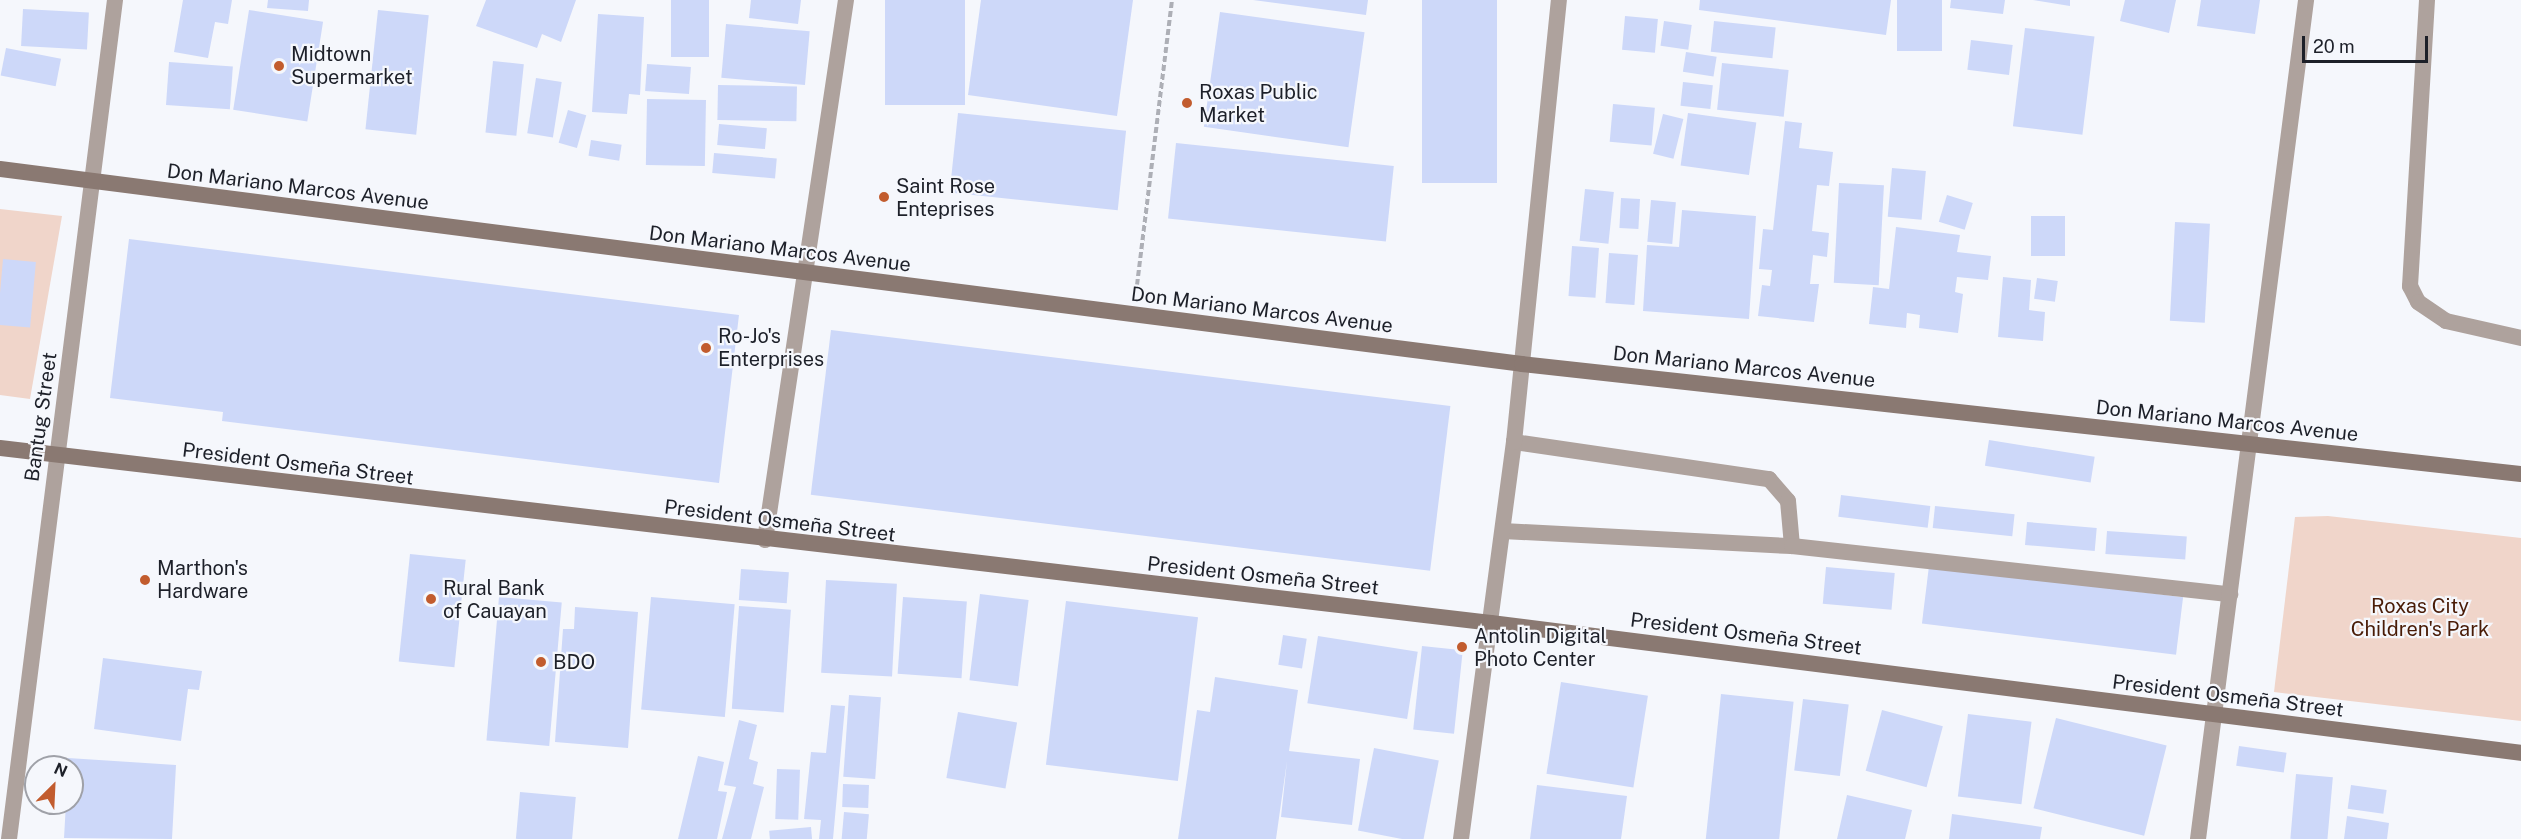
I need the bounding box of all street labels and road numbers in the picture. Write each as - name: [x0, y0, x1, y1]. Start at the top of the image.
- street label: Don Mariano Marcos Avenue: [166, 159, 430, 215]
- street label: Don Mariano Marcos Avenue: [648, 221, 912, 277]
- street label: Don Mariano Marcos Avenue: [1130, 282, 1394, 338]
- street label: Don Mariano Marcos Avenue: [1612, 341, 1876, 393]
- street label: Bantug Street: [20, 351, 62, 483]
- street label: Don Mariano Marcos Avenue: [2095, 395, 2359, 447]
- street label: President Osmeña Street: [181, 438, 415, 490]
- street label: President Osmeña Street: [663, 495, 897, 547]
- street label: President Osmeña Street: [1146, 552, 1380, 600]
- street label: President Osmeña Street: [1629, 608, 1863, 660]
- street label: President Osmeña Street: [2111, 670, 2345, 722]

